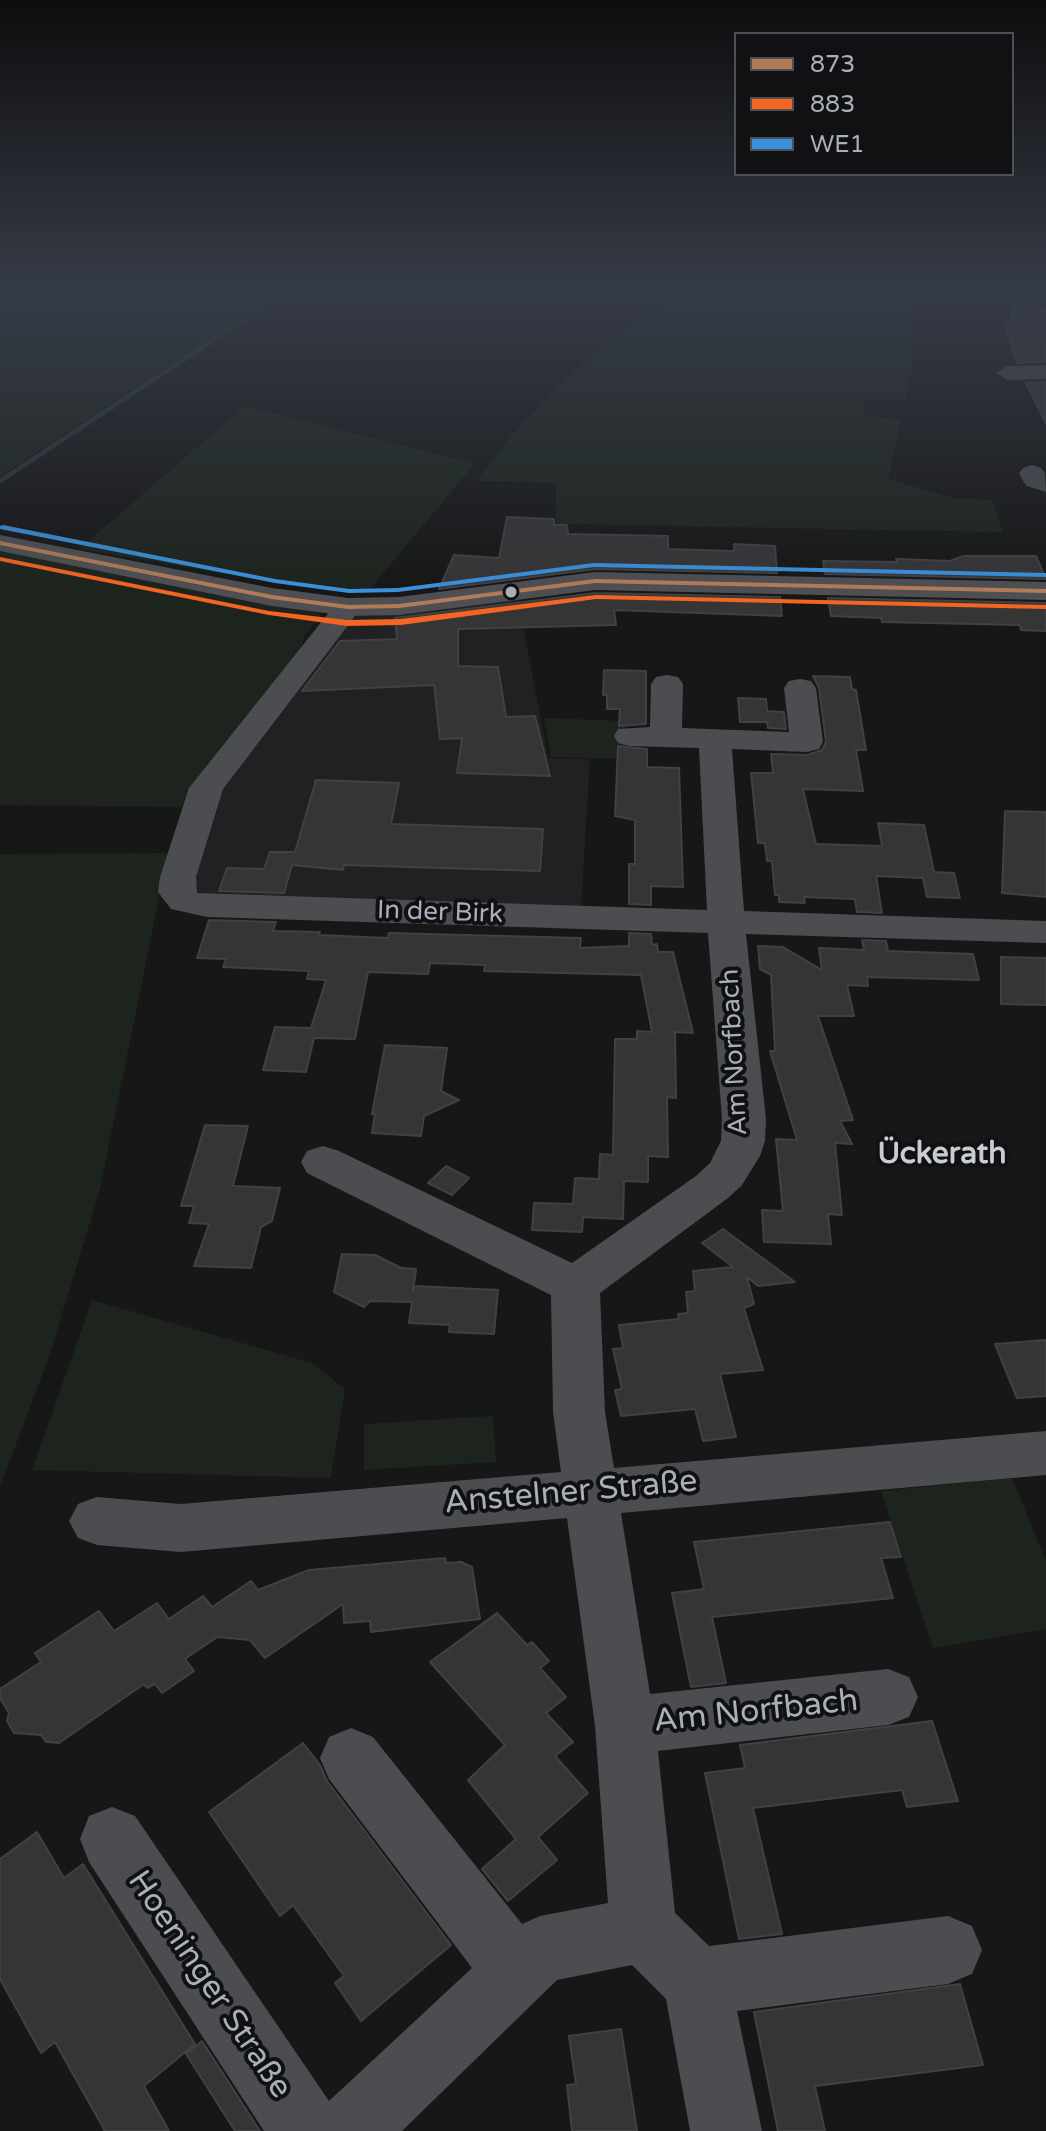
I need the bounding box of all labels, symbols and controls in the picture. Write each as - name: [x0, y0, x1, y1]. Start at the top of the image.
- legend: [734, 32, 1014, 176]
- text: 873: [810, 50, 855, 79]
- text: 883: [810, 90, 855, 119]
- text: WE1: [810, 130, 865, 159]
- unlabelled marker: [503, 584, 519, 600]
- street label: In der Birk: [376, 895, 504, 931]
- street label: Am Norfbach: [715, 968, 755, 1136]
- district label: Ückerath: [878, 1137, 1006, 1173]
- street label: Anstelner Straße: [443, 1463, 699, 1523]
- street label: Am Norfbach: [652, 1682, 860, 1742]
- street label: Hoeninger Straße: [119, 1864, 299, 2106]

